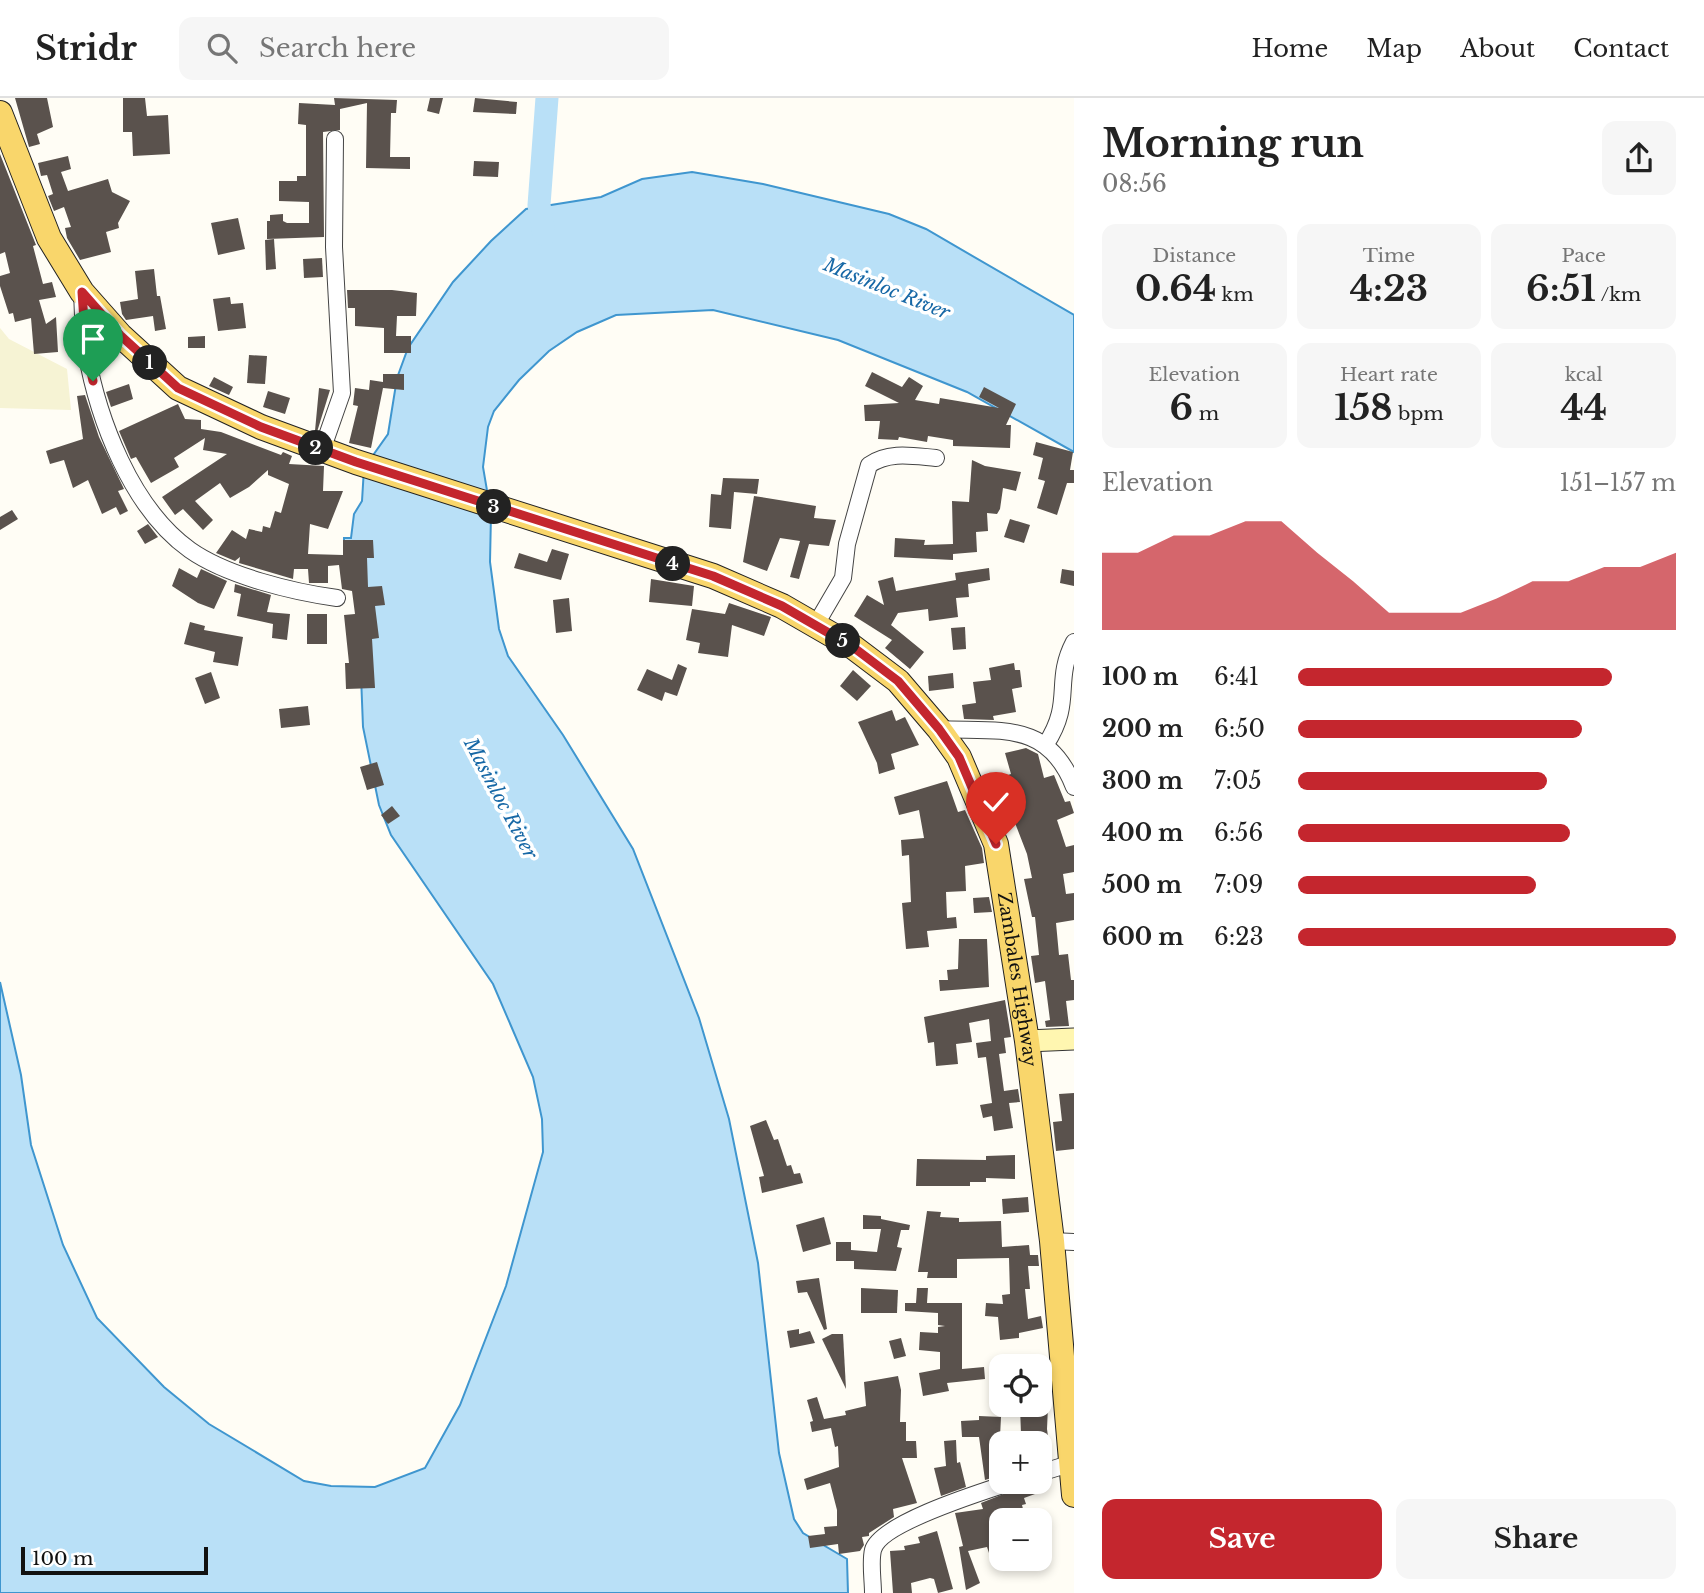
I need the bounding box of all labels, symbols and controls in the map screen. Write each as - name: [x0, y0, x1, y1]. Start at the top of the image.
- search box: [179, 17, 669, 80]
- text: Stridr: [35, 28, 137, 69]
- icon: search: [203, 29, 241, 67]
- text: Search here: [259, 32, 416, 64]
- text: Home: [1252, 34, 1328, 63]
- text: Map: [1366, 34, 1422, 63]
- text: About: [1460, 34, 1535, 63]
- text: Contact: [1573, 34, 1669, 63]
- text: Morning run: [1102, 120, 1364, 167]
- button: share: [1602, 121, 1676, 195]
- text: 08:56: [1102, 170, 1167, 198]
- text: Distance: [1152, 244, 1236, 267]
- text: Time: [1363, 244, 1415, 267]
- text: Pace: [1561, 244, 1606, 267]
- water label: Masinloc River: [820, 252, 954, 325]
- text: 0.64: [1135, 267, 1216, 310]
- text: 4:23: [1350, 267, 1428, 310]
- text: 6:51: [1526, 267, 1596, 310]
- text: km: [1216, 283, 1254, 306]
- text: /km: [1596, 283, 1641, 306]
- pin: [63, 309, 123, 381]
- icon: arrive: [74, 320, 112, 358]
- pin: 1: [132, 345, 168, 380]
- text: 1: [145, 351, 154, 374]
- text: Elevation: [1148, 363, 1240, 386]
- text: Heart rate: [1340, 363, 1438, 386]
- text: kcal: [1565, 363, 1603, 386]
- text: 6: [1170, 386, 1193, 429]
- text: 158: [1334, 386, 1393, 429]
- text: 44: [1560, 386, 1607, 429]
- text: m: [1193, 402, 1219, 425]
- text: bpm: [1393, 402, 1444, 425]
- pin: 2: [298, 430, 334, 466]
- text: 2: [309, 436, 322, 459]
- text: Elevation: [1102, 469, 1213, 497]
- text: 151–157 m: [1560, 469, 1676, 497]
- pin: 3: [476, 490, 512, 524]
- text: 3: [487, 495, 500, 518]
- pin: 4: [656, 546, 690, 582]
- text: 4: [666, 552, 679, 575]
- pin: 5: [826, 624, 860, 658]
- text: 5: [837, 629, 848, 652]
- text: 100 m: [1102, 663, 1178, 691]
- text: 6:41: [1214, 663, 1259, 691]
- text: 200 m: [1102, 715, 1183, 743]
- text: 6:50: [1214, 715, 1265, 743]
- water label: Masinloc River: [459, 733, 543, 864]
- text: 300 m: [1102, 767, 1183, 795]
- text: 7:05: [1214, 767, 1262, 795]
- pin: [966, 772, 1026, 844]
- icon: check: [977, 783, 1015, 821]
- text: 400 m: [1102, 819, 1184, 847]
- text: 6:56: [1214, 819, 1263, 847]
- text: 500 m: [1102, 871, 1182, 899]
- text: 7:09: [1214, 871, 1263, 899]
- street label: Zambales Highway: [993, 891, 1041, 1069]
- text: 600 m: [1102, 923, 1184, 951]
- text: 6:23: [1214, 923, 1264, 951]
- map controls: [989, 1354, 1052, 1571]
- button: locate: [989, 1354, 1052, 1417]
- button: +: [989, 1431, 1052, 1494]
- button: Save: [1102, 1499, 1382, 1579]
- button: Share: [1396, 1499, 1676, 1579]
- button: −: [989, 1508, 1052, 1571]
- scale bar: [21, 1544, 208, 1576]
- text: 100 m: [32, 1547, 93, 1570]

